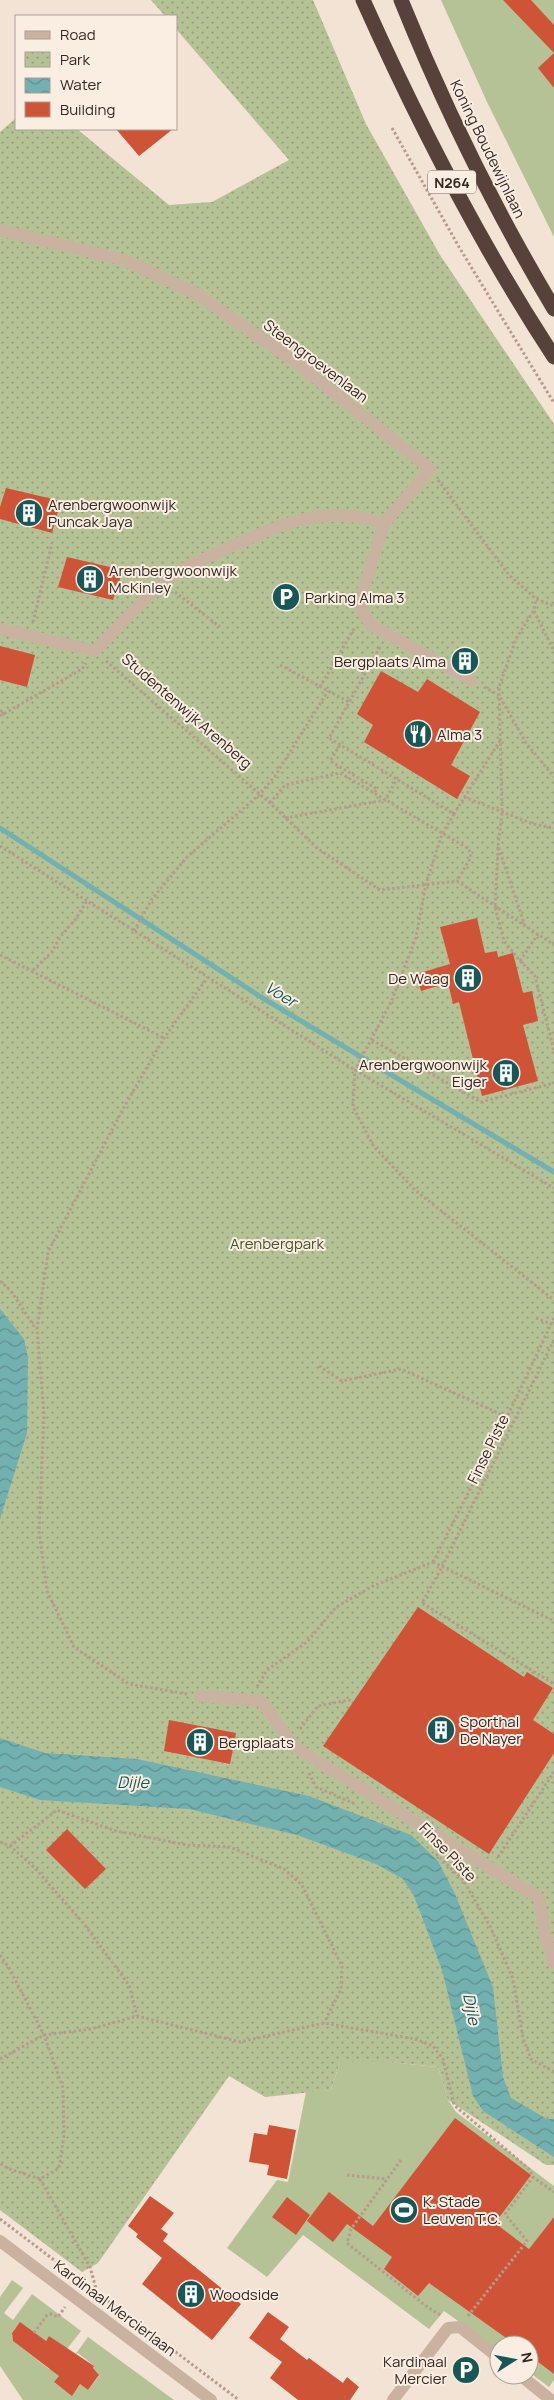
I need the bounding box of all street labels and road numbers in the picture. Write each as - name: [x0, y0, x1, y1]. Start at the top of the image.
- street label: Koning Boudewijnlaan: [445, 76, 531, 222]
- road number: N264: [428, 170, 476, 193]
- street label: Steengroevenlaan: [259, 315, 373, 408]
- street label: Studentenwijk Arenberg: [117, 648, 257, 774]
- street label: Finse Piste: [462, 1411, 514, 1487]
- street label: Finse Piste: [415, 1818, 482, 1886]
- street label: Kardinaal Mercierlaan: [49, 2255, 181, 2361]

